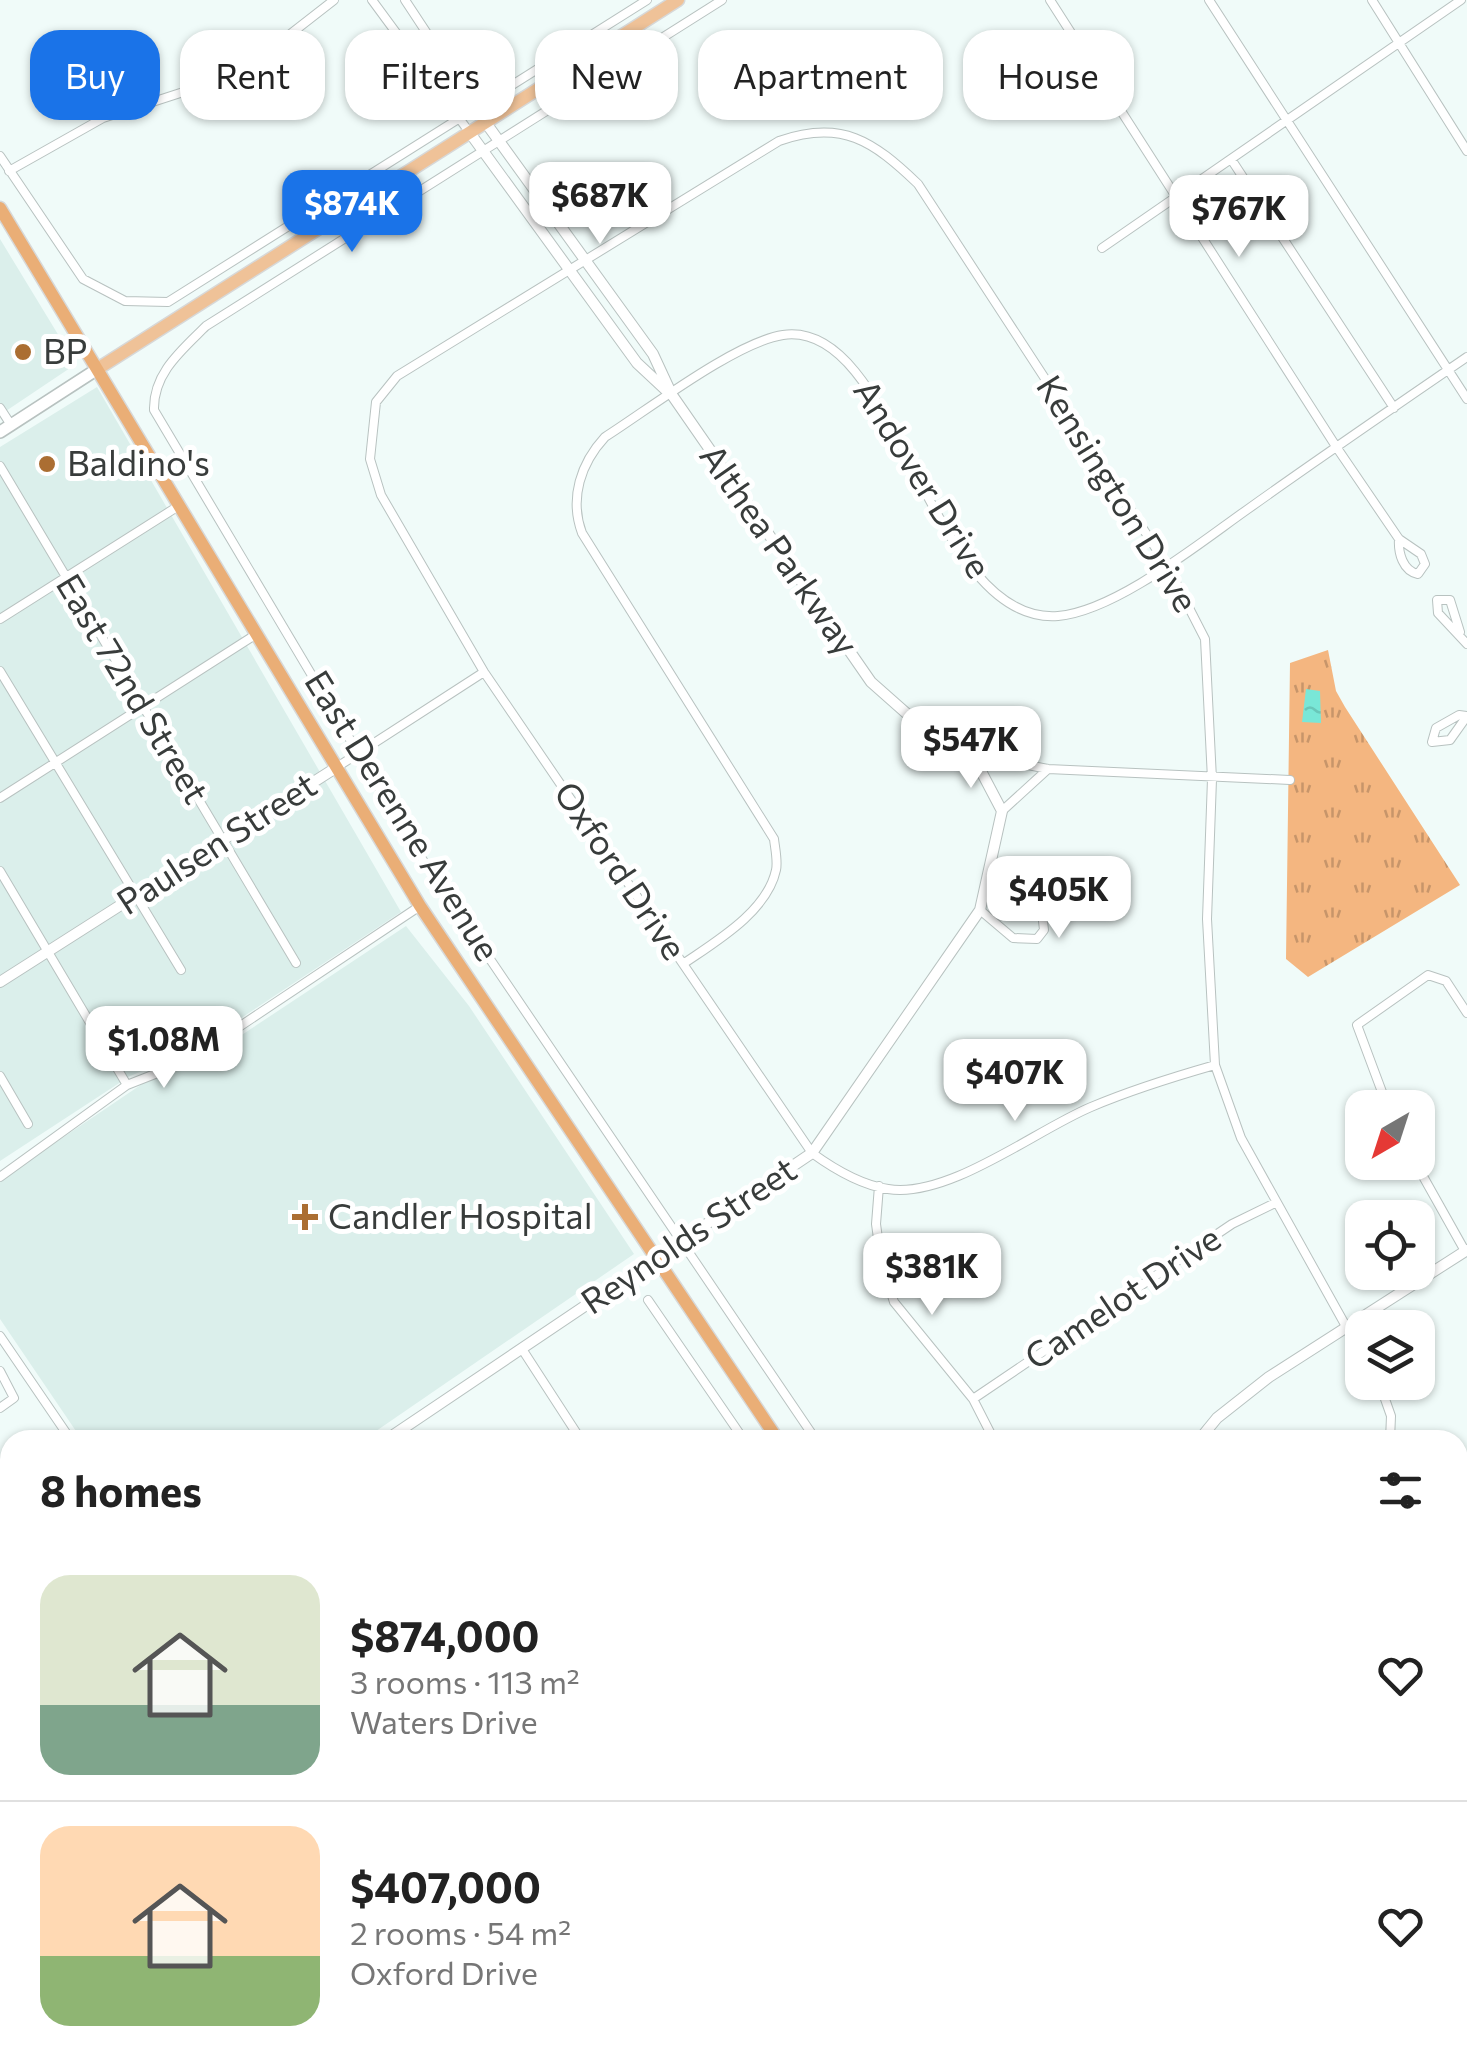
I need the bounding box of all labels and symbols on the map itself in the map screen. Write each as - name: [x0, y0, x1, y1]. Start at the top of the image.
- pin: $687K: [530, 162, 670, 247]
- pin: $874K: [282, 170, 422, 255]
- pin: $767K: [1169, 175, 1309, 260]
- place label: BP: [43, 328, 88, 371]
- marker: BP: [12, 341, 34, 363]
- street label: Kensington Drive: [1029, 366, 1209, 619]
- street label: Andover Drive: [846, 371, 1002, 585]
- street label: Althea Parkway: [692, 435, 870, 662]
- place label: Baldino's: [67, 440, 210, 483]
- marker: Baldino's: [36, 453, 58, 475]
- street label: East 72nd Street: [49, 565, 219, 810]
- street label: East Derenne Avenue: [297, 662, 511, 968]
- pin: $547K: [901, 706, 1041, 791]
- street label: Paulsen Street: [108, 762, 323, 922]
- street label: Oxford Drive: [547, 772, 697, 967]
- pin: $405K: [989, 856, 1129, 941]
- pin: $1.08M: [83, 1006, 245, 1091]
- pin: $407K: [945, 1039, 1085, 1124]
- north arrow: [1345, 1090, 1435, 1180]
- street label: Reynolds Street: [572, 1146, 803, 1322]
- place label: Candler Hospital: [328, 1193, 593, 1236]
- marker: Candler Hospital: [292, 1204, 318, 1230]
- street label: Camelot Drive: [1016, 1215, 1227, 1377]
- pin: $381K: [862, 1233, 1002, 1318]

